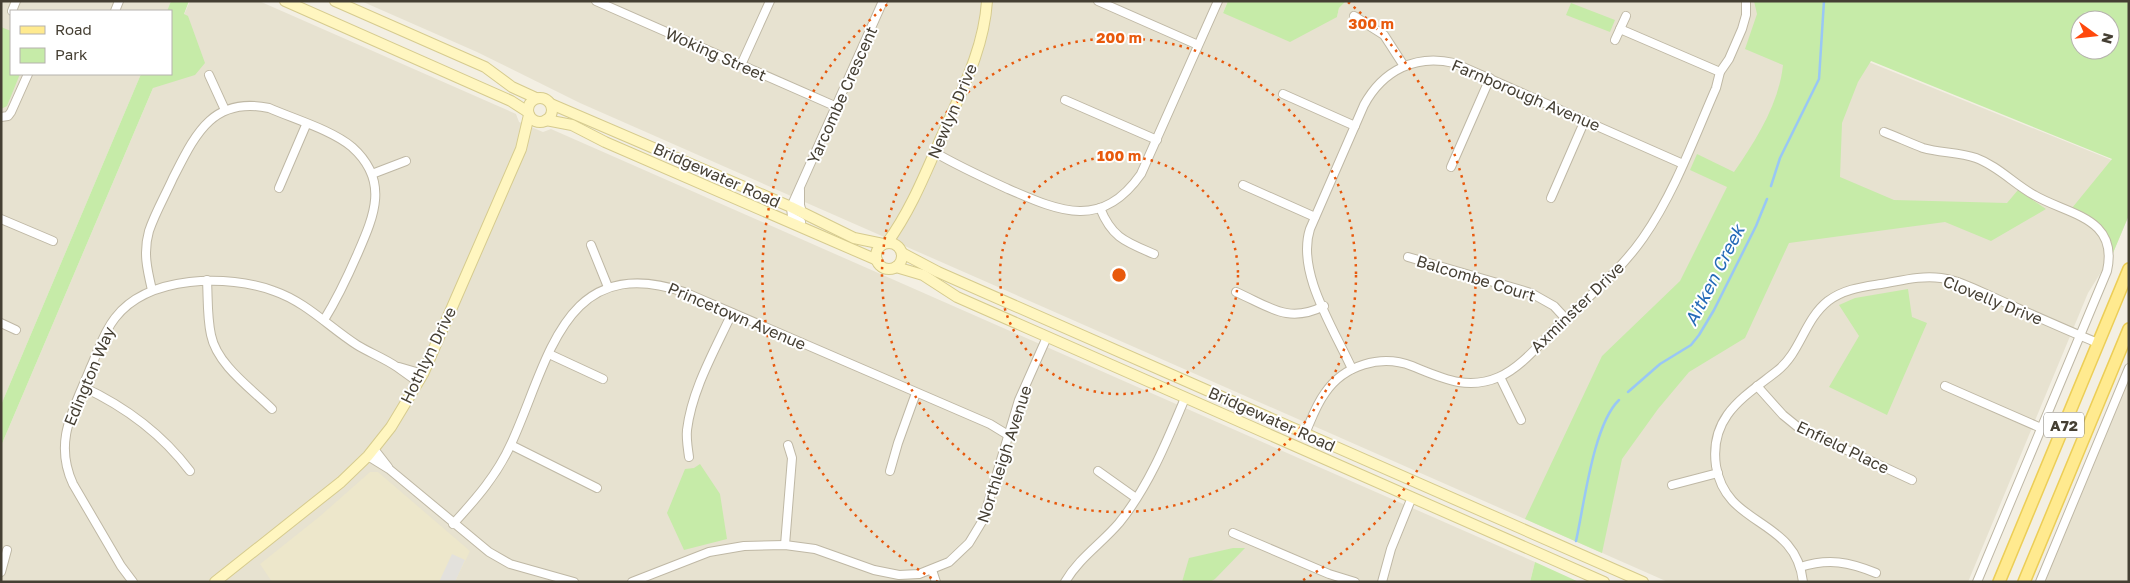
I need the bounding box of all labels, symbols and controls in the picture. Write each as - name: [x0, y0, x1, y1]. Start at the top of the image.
- legend: [10, 10, 172, 75]
- north arrow: [2070, 10, 2120, 60]
- text: 300 m: [1348, 14, 1394, 32]
- text: Road: [55, 20, 92, 38]
- street label: Woking Street: [662, 23, 770, 85]
- street label: Yarcombe Crescent: [803, 23, 881, 167]
- text: 200 m: [1096, 28, 1142, 46]
- text: N: [2098, 31, 2118, 46]
- text: Park: [55, 45, 88, 63]
- street label: Farnborough Avenue: [1449, 55, 1603, 135]
- street label: Newlyn Drive: [923, 60, 981, 162]
- street label: Bridgewater Road: [650, 138, 784, 212]
- text: 100 m: [1097, 146, 1141, 164]
- water label: Aitken Creek: [1679, 219, 1750, 329]
- street label: Balcombe Court: [1414, 250, 1538, 306]
- street label: Axminster Drive: [1526, 257, 1628, 357]
- centre of rings: [1110, 266, 1128, 284]
- street label: Clovelly Drive: [1940, 271, 2046, 329]
- street label: Princetown Avenue: [665, 278, 809, 354]
- street label: Hothlyn Drive: [396, 303, 460, 407]
- street label: Edington Way: [59, 323, 119, 429]
- street label: Bridgewater Road: [1205, 382, 1339, 456]
- street label: Northleigh Avenue: [972, 383, 1036, 525]
- road number: A72: [2044, 412, 2084, 438]
- street label: Enfield Place: [1793, 416, 1893, 478]

